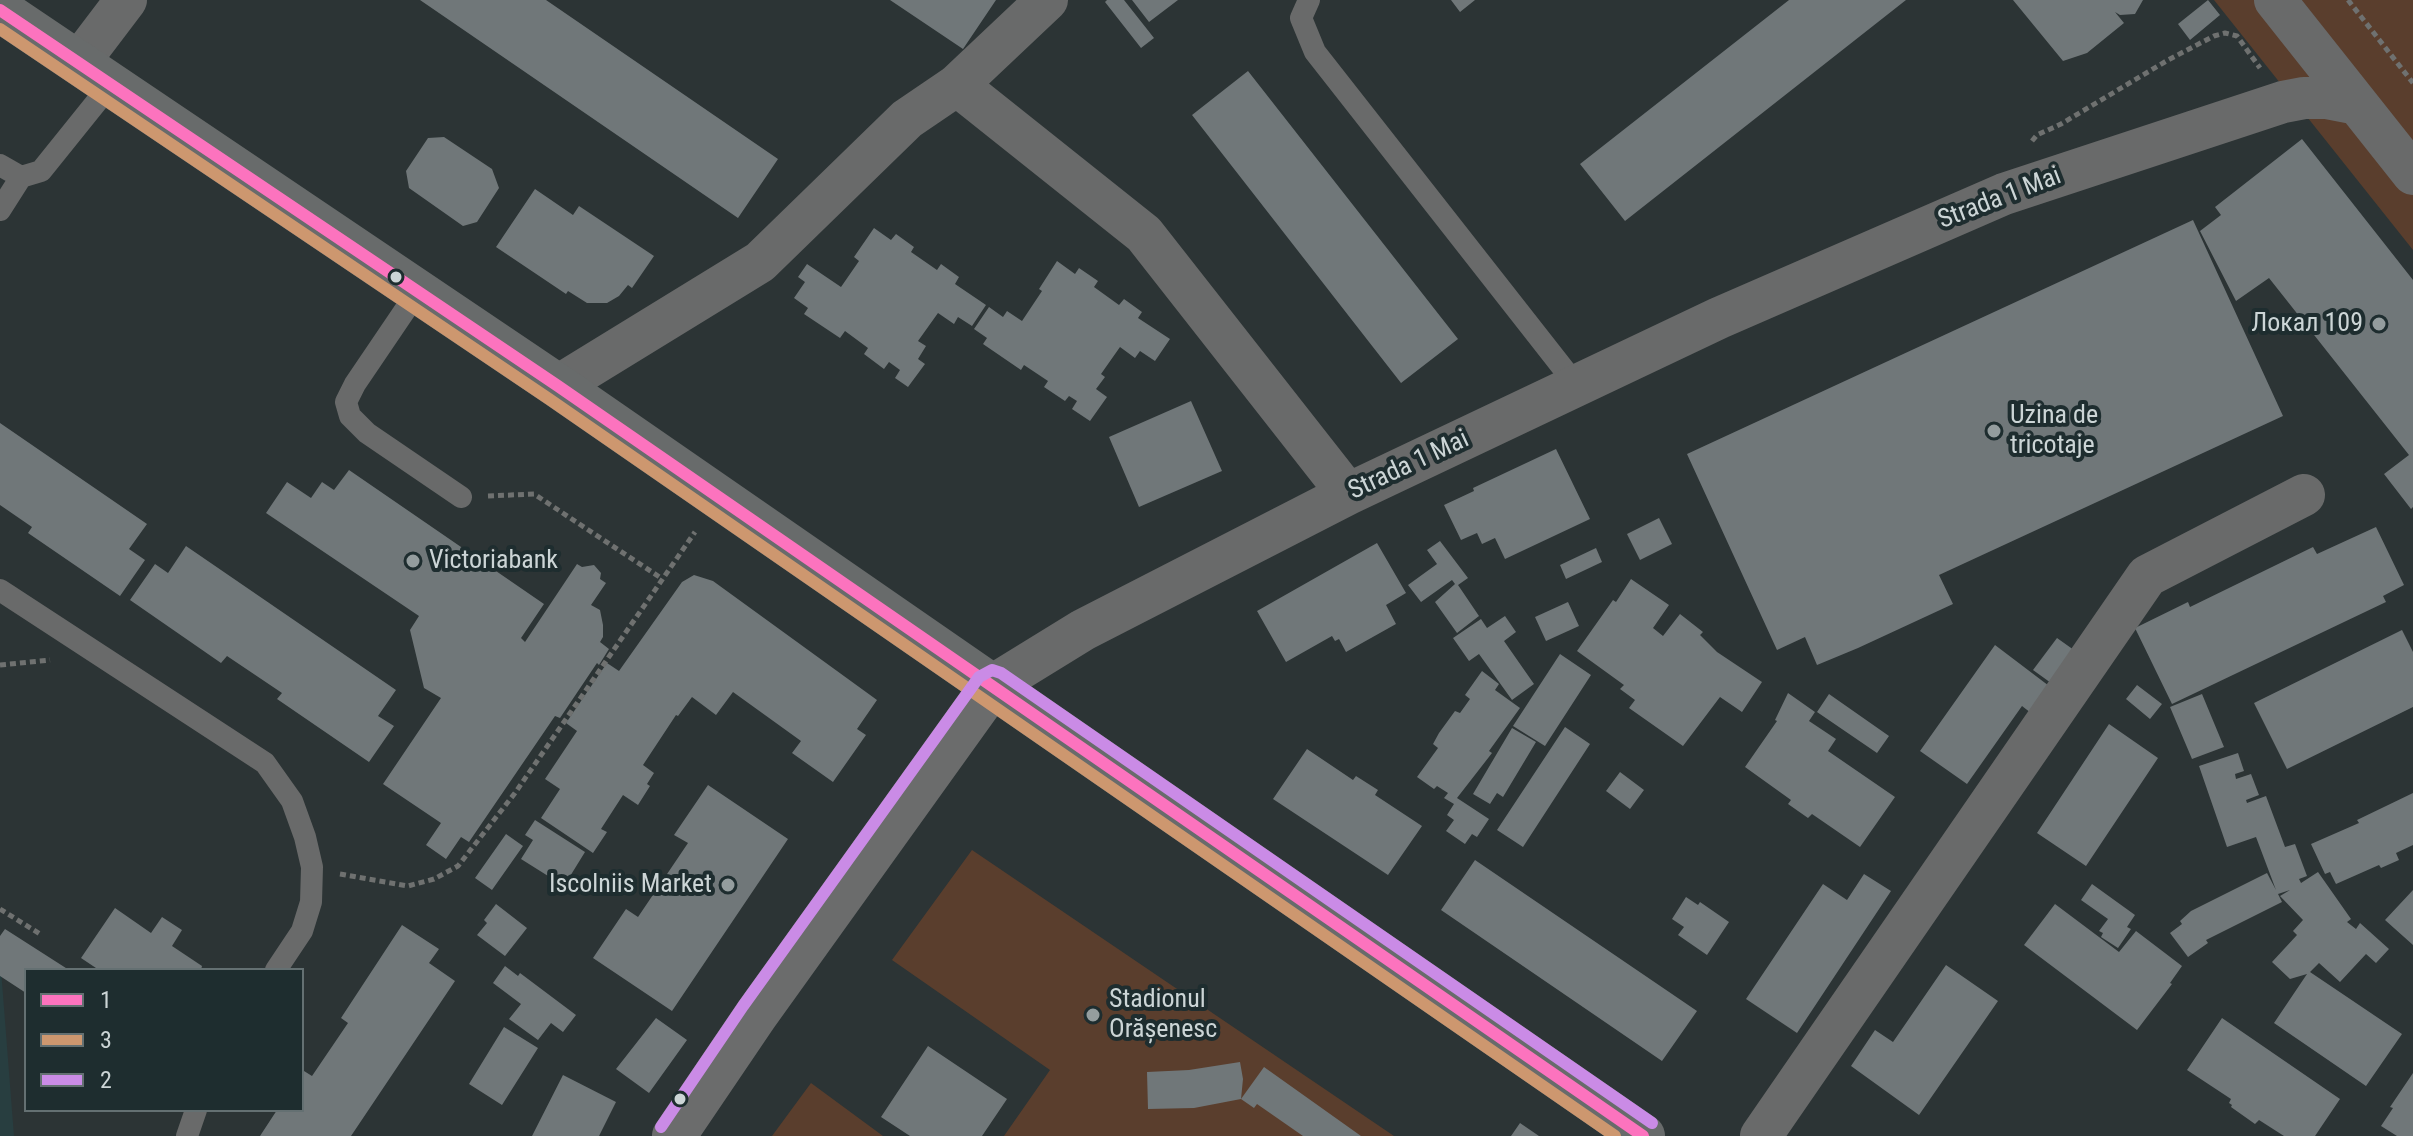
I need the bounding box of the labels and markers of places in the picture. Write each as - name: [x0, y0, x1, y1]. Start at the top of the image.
- unlabelled marker: [388, 269, 404, 285]
- place label: Локал 109: [2251, 308, 2363, 340]
- marker: Локал 109: [2370, 315, 2388, 333]
- place label: Uzina de tricotaje: [2010, 400, 2098, 462]
- marker: Uzina de tricotaje: [1985, 422, 2003, 440]
- place label: Victoriabank: [429, 545, 558, 577]
- marker: Victoriabank: [404, 552, 422, 570]
- place label: Iscolniis Market: [549, 869, 712, 901]
- marker: Iscolniis Market: [719, 876, 737, 894]
- place label: Stadionul Orășenesc: [1109, 984, 1217, 1046]
- marker: Stadionul Orășenesc: [1084, 1006, 1102, 1024]
- unlabelled marker: [672, 1091, 688, 1107]

